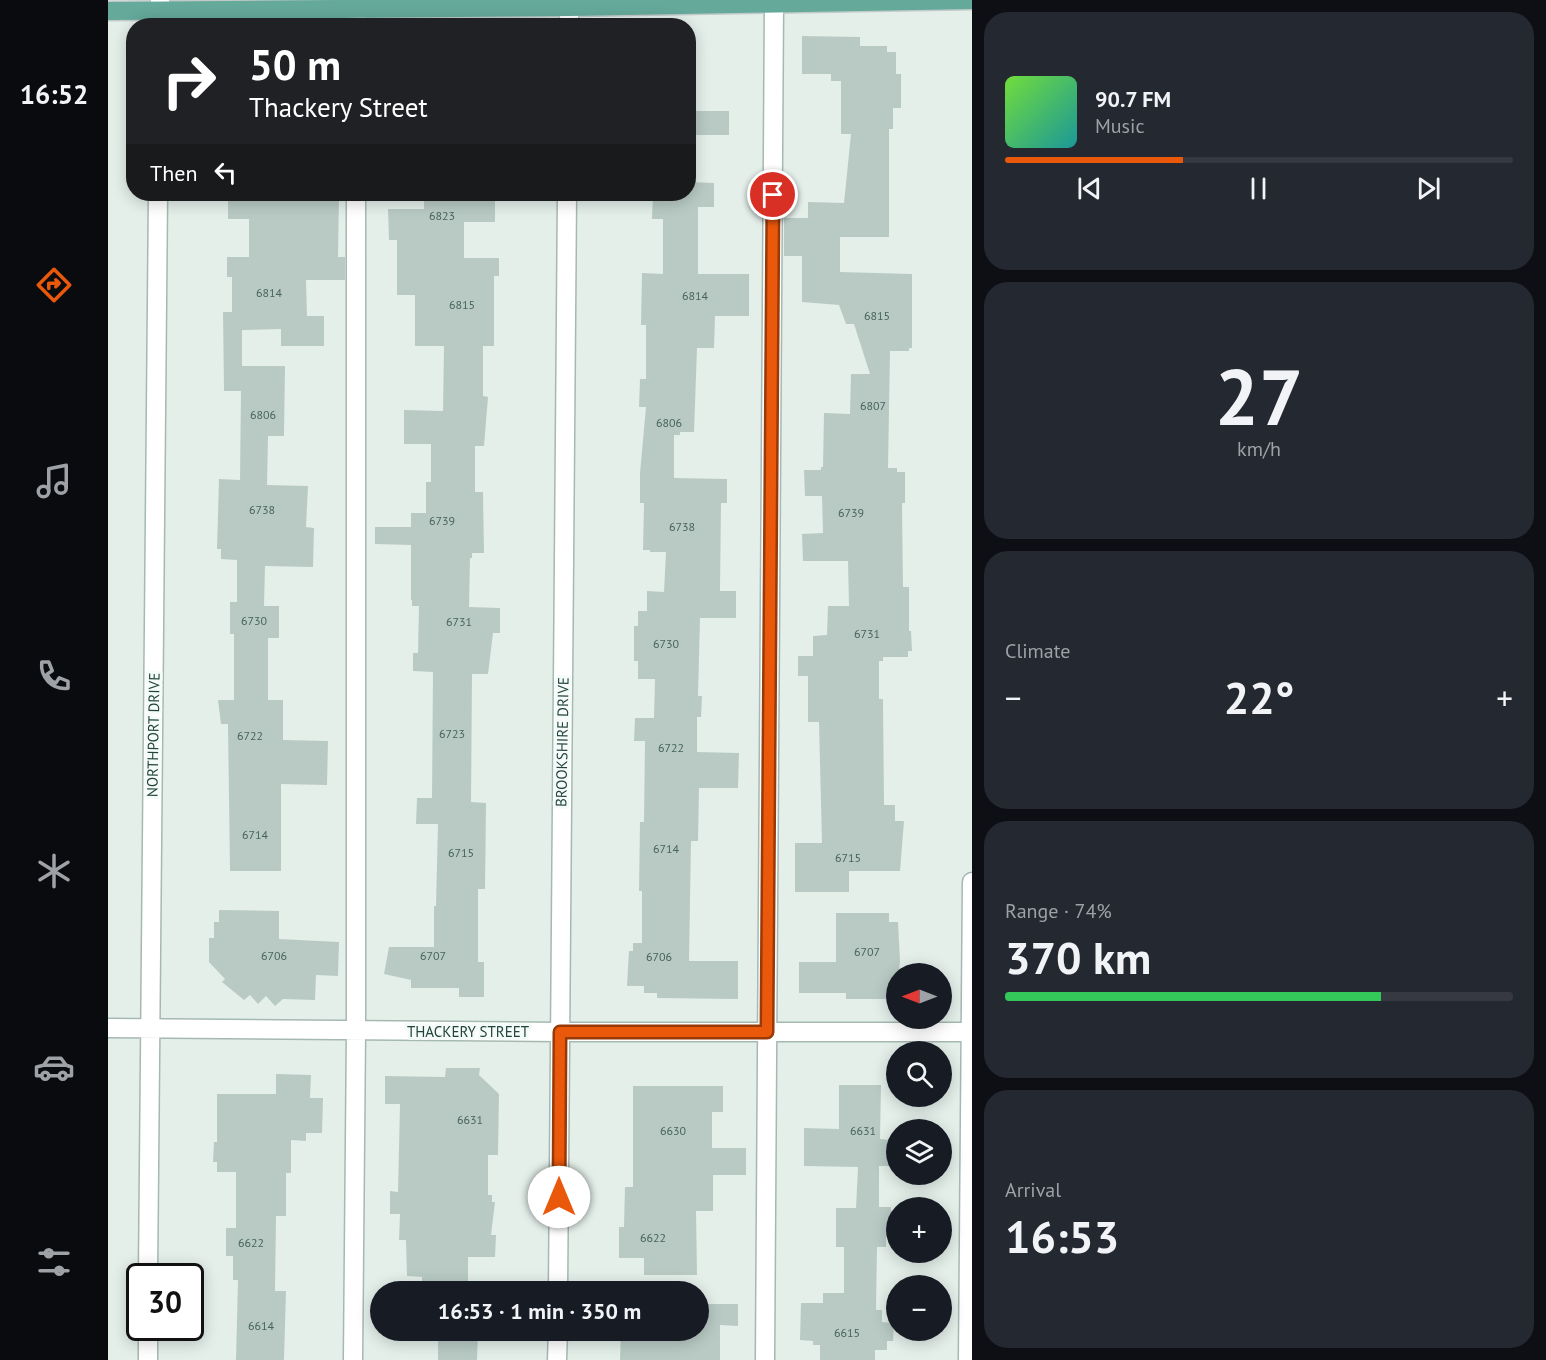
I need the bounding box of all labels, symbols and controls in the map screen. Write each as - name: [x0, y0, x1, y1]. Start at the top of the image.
- text: 50 m: [249, 37, 341, 92]
- icon: right: [150, 42, 228, 120]
- text: 16:52: [20, 77, 88, 111]
- text: 90.7 FM: [1095, 85, 1171, 113]
- text: Thackery Street: [249, 90, 428, 124]
- text: Music: [1095, 113, 1144, 139]
- icon: left: [209, 156, 242, 189]
- text: Then: [150, 159, 197, 187]
- pin: [747, 169, 798, 220]
- icon: previous: [1073, 172, 1106, 205]
- icon: pause: [1242, 172, 1275, 205]
- icon: next: [1412, 172, 1445, 205]
- icon: arrive: [756, 178, 789, 211]
- house number: 6823: [429, 208, 455, 223]
- icon: directions: [33, 264, 75, 306]
- house number: 6814: [256, 285, 283, 300]
- house number: 6814: [682, 288, 709, 303]
- house number: 6815: [449, 297, 475, 312]
- house number: 6815: [864, 308, 890, 323]
- text: 27: [1215, 346, 1303, 447]
- house number: 6807: [860, 398, 886, 413]
- house number: 6806: [250, 407, 276, 422]
- house number: 6806: [656, 415, 682, 430]
- text: km/h: [1237, 436, 1281, 462]
- icon: music: [33, 460, 75, 502]
- house number: 6738: [249, 502, 275, 517]
- house number: 6739: [838, 505, 864, 520]
- house number: 6739: [429, 513, 455, 528]
- house number: 6738: [669, 519, 695, 534]
- house number: 6730: [241, 613, 268, 628]
- house number: 6731: [446, 614, 472, 629]
- house number: 6731: [854, 626, 880, 641]
- house number: 6730: [653, 636, 680, 651]
- text: Climate: [1005, 638, 1071, 664]
- icon: phone: [33, 655, 75, 697]
- text: 22°: [1224, 668, 1294, 726]
- street label: NORTHPORT DRIVE: [142, 673, 164, 797]
- text: −: [1005, 676, 1022, 719]
- text: +: [1496, 676, 1513, 719]
- street label: BROOKSHIRE DRIVE: [551, 677, 573, 807]
- house number: 6723: [439, 726, 465, 741]
- house number: 6722: [237, 728, 263, 743]
- house number: 6722: [658, 740, 684, 755]
- house number: 6714: [242, 827, 269, 842]
- house number: 6714: [653, 841, 680, 856]
- house number: 6715: [448, 845, 474, 860]
- icon: climate: [33, 850, 75, 892]
- house number: 6715: [835, 850, 861, 865]
- text: Range · 74%: [1005, 898, 1112, 924]
- text: 370 km: [1005, 928, 1151, 986]
- house number: 6707: [854, 944, 880, 959]
- house number: 6706: [261, 948, 287, 963]
- house number: 6707: [420, 948, 446, 963]
- house number: 6706: [646, 949, 672, 964]
- north arrow: [886, 963, 952, 1029]
- map controls: [886, 963, 952, 1341]
- street label: THACKERY STREET: [407, 1022, 530, 1041]
- button: search: [886, 1041, 952, 1107]
- icon: car: [33, 1046, 75, 1088]
- house number: 6631: [457, 1112, 483, 1127]
- button: layers: [886, 1119, 952, 1185]
- house number: 6630: [660, 1123, 687, 1138]
- house number: 6631: [850, 1123, 876, 1138]
- position arrow: [527, 1165, 591, 1229]
- text: Arrival: [1005, 1177, 1061, 1203]
- button: +: [886, 1197, 952, 1263]
- text: 16:53: [1005, 1207, 1119, 1265]
- house number: 6622: [640, 1230, 666, 1245]
- house number: 6622: [238, 1235, 264, 1250]
- icon: filters: [33, 1241, 75, 1283]
- speed limit sign: 30: [126, 1263, 204, 1341]
- button: −: [886, 1275, 952, 1341]
- text: 16:53 · 1 min · 350 m: [438, 1297, 641, 1325]
- house number: 6614: [248, 1318, 275, 1333]
- house number: 6615: [834, 1325, 860, 1340]

